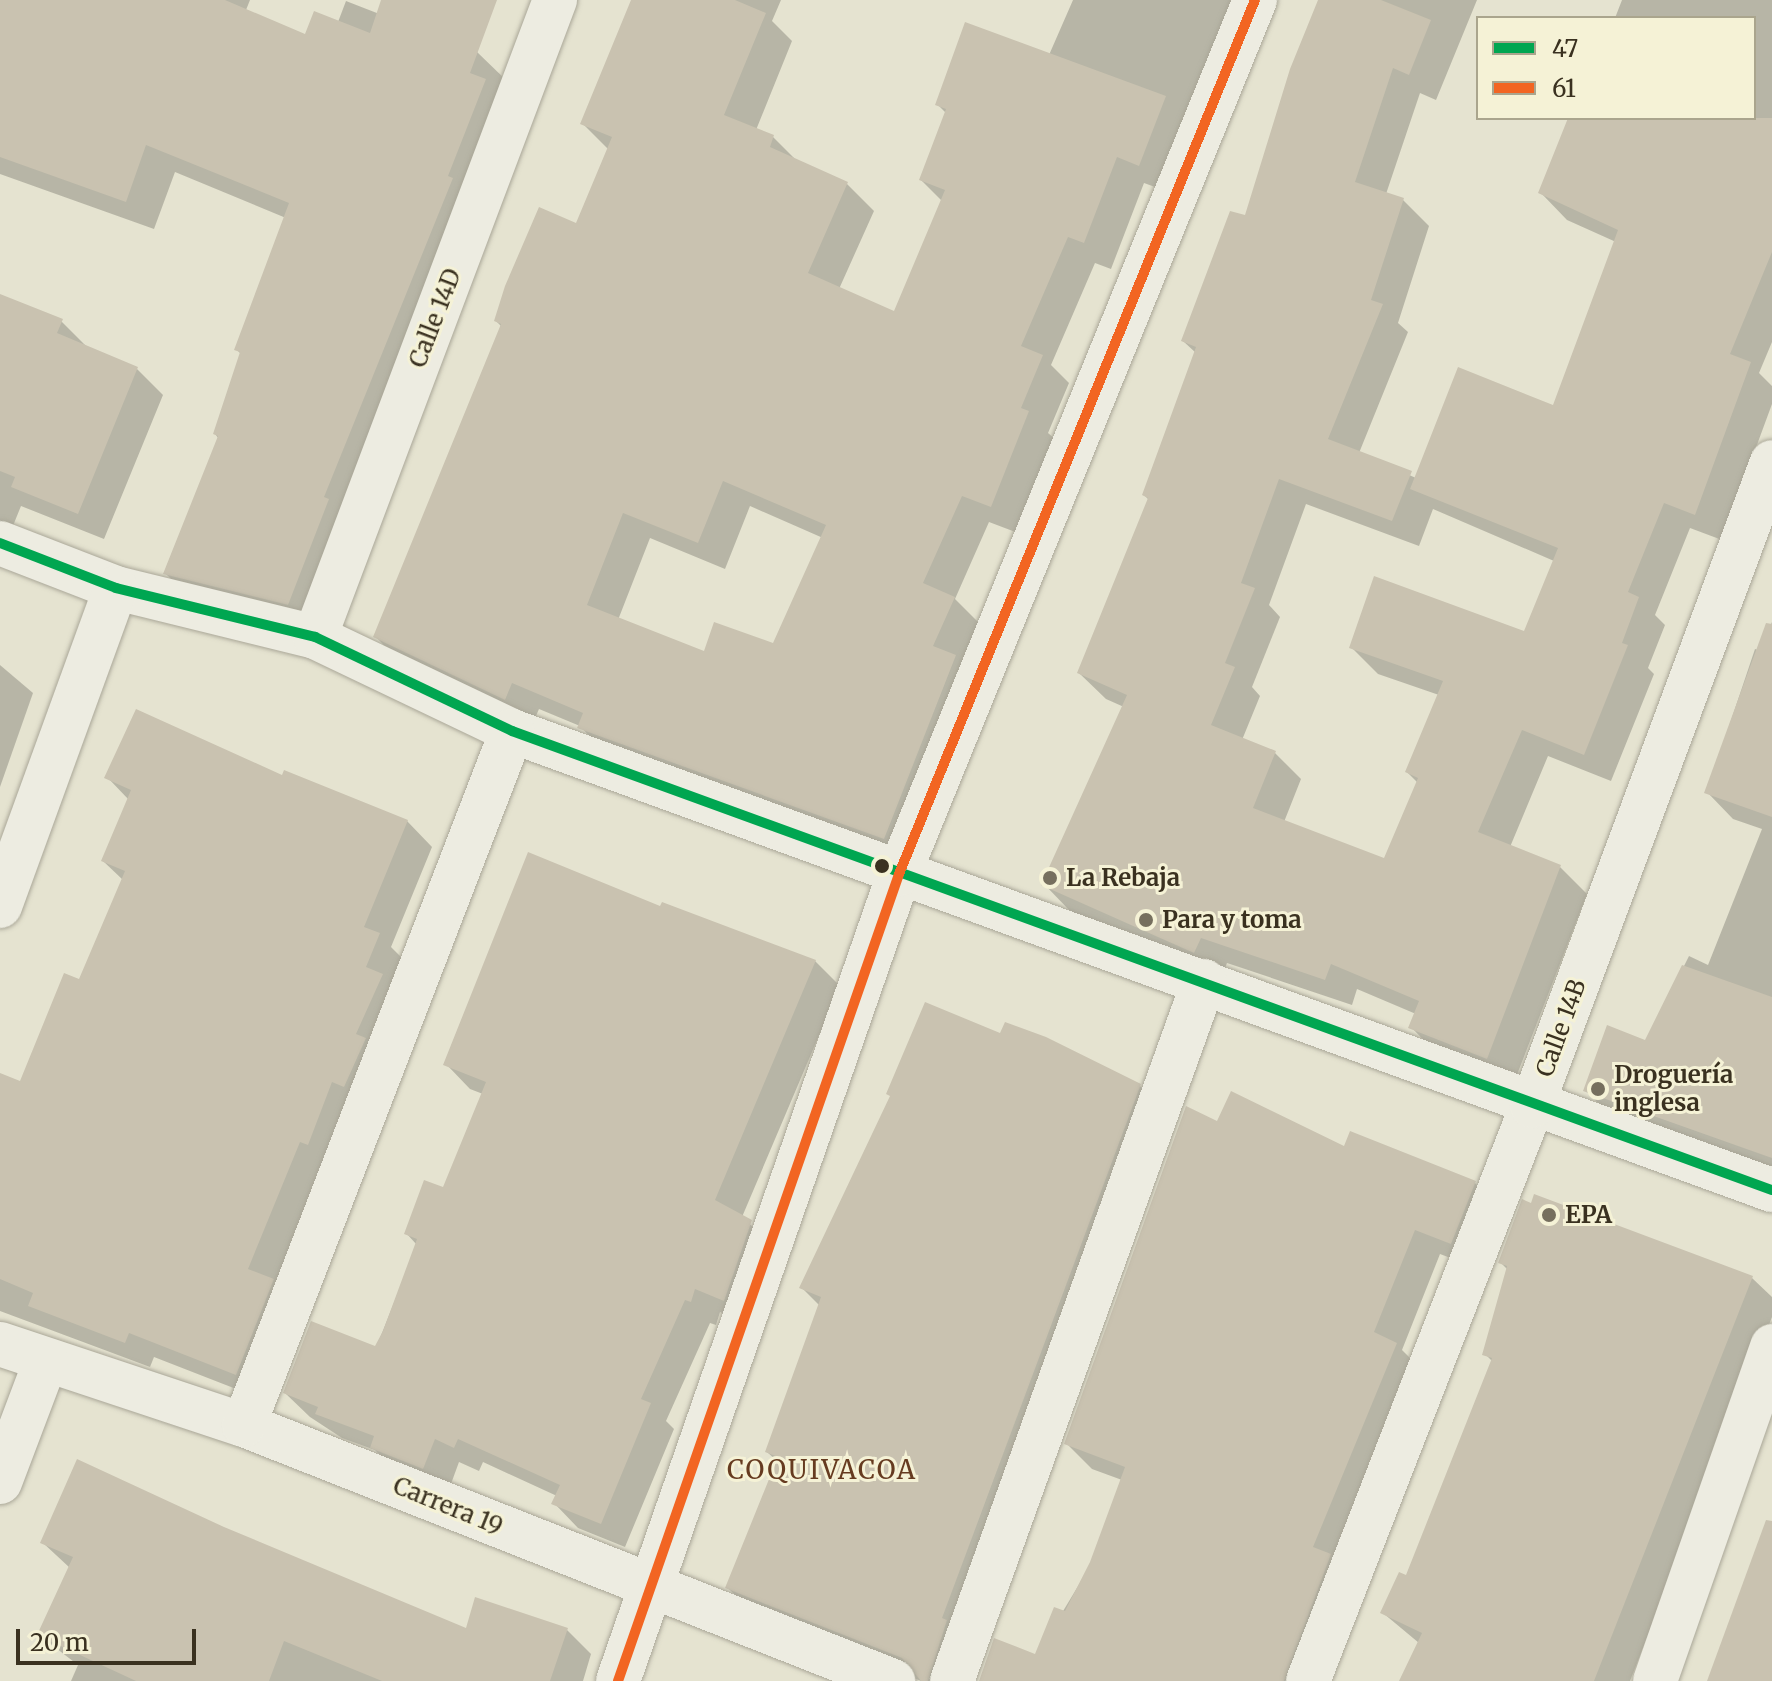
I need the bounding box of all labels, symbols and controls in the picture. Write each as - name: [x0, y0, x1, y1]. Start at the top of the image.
- legend: [1476, 16, 1756, 120]
- text: 47: [1552, 33, 1578, 64]
- text: 61: [1552, 73, 1576, 104]
- street label: Calle 14D: [403, 264, 467, 372]
- unlabelled marker: [874, 858, 890, 874]
- place label: La Rebaja: [1066, 864, 1180, 892]
- marker: La Rebaja: [1041, 869, 1059, 887]
- place label: Para y toma: [1162, 906, 1302, 934]
- marker: Para y toma: [1137, 911, 1155, 929]
- street label: Calle 14B: [1530, 975, 1592, 1081]
- place label: Droguería inglesa: [1614, 1061, 1733, 1117]
- marker: Droguería inglesa: [1589, 1080, 1607, 1098]
- place label: EPA: [1565, 1201, 1612, 1229]
- marker: EPA: [1540, 1206, 1558, 1224]
- district label: COQUIVACOA: [727, 1454, 917, 1486]
- street label: Carrera 19: [389, 1471, 507, 1541]
- scale bar: [20, 1613, 200, 1663]
- text: 20 m: [30, 1627, 89, 1658]

